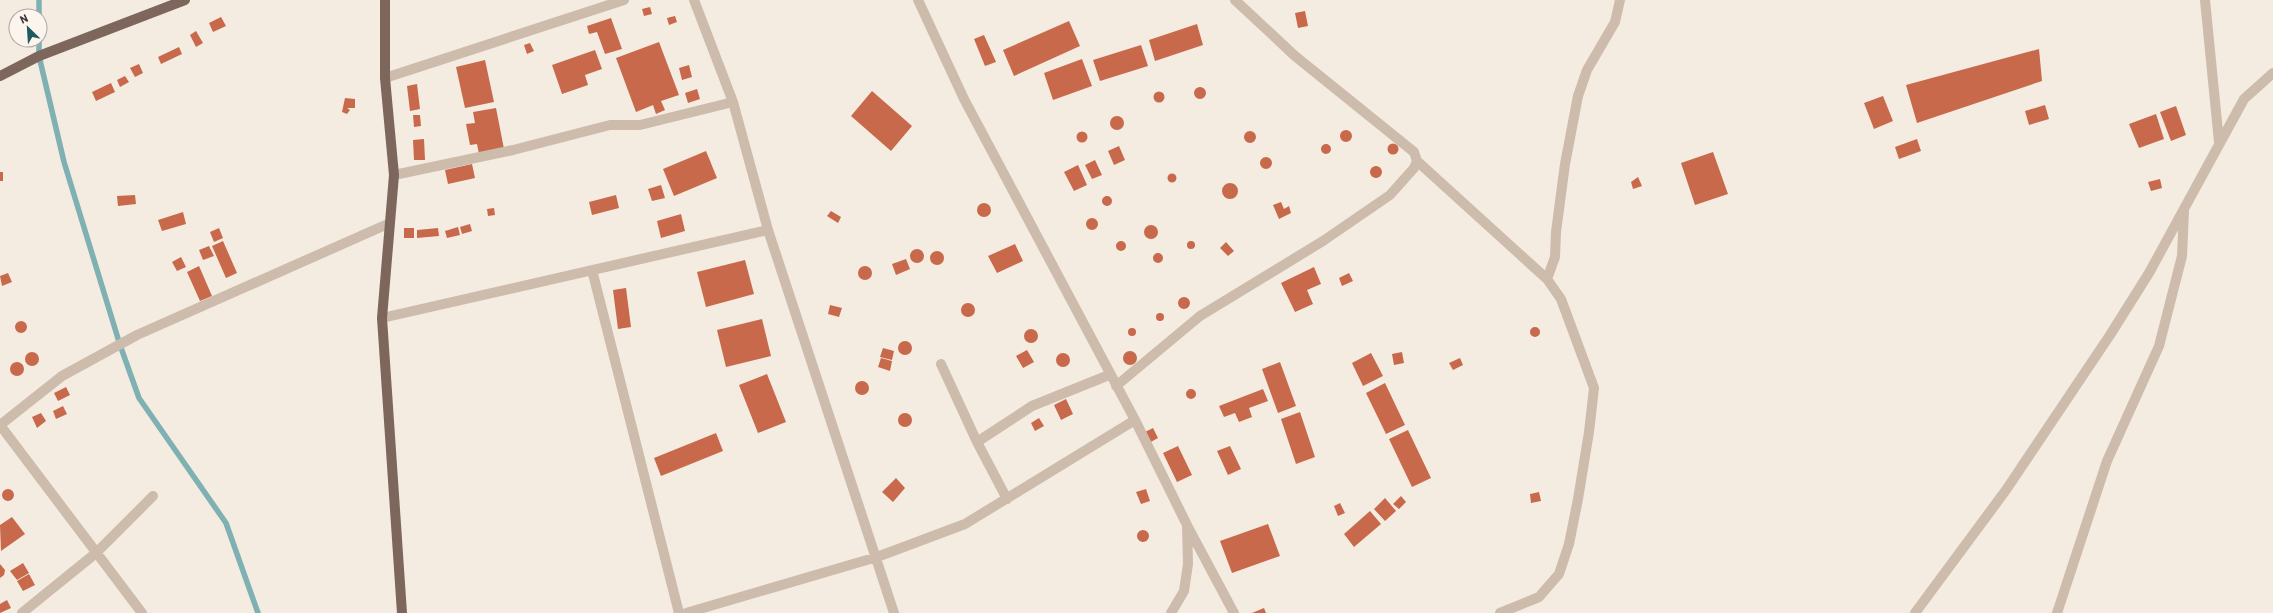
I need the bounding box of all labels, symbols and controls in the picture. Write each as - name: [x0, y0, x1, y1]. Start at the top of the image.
- north arrow: [8, 8, 48, 48]
- text: N: [17, 11, 30, 26]

